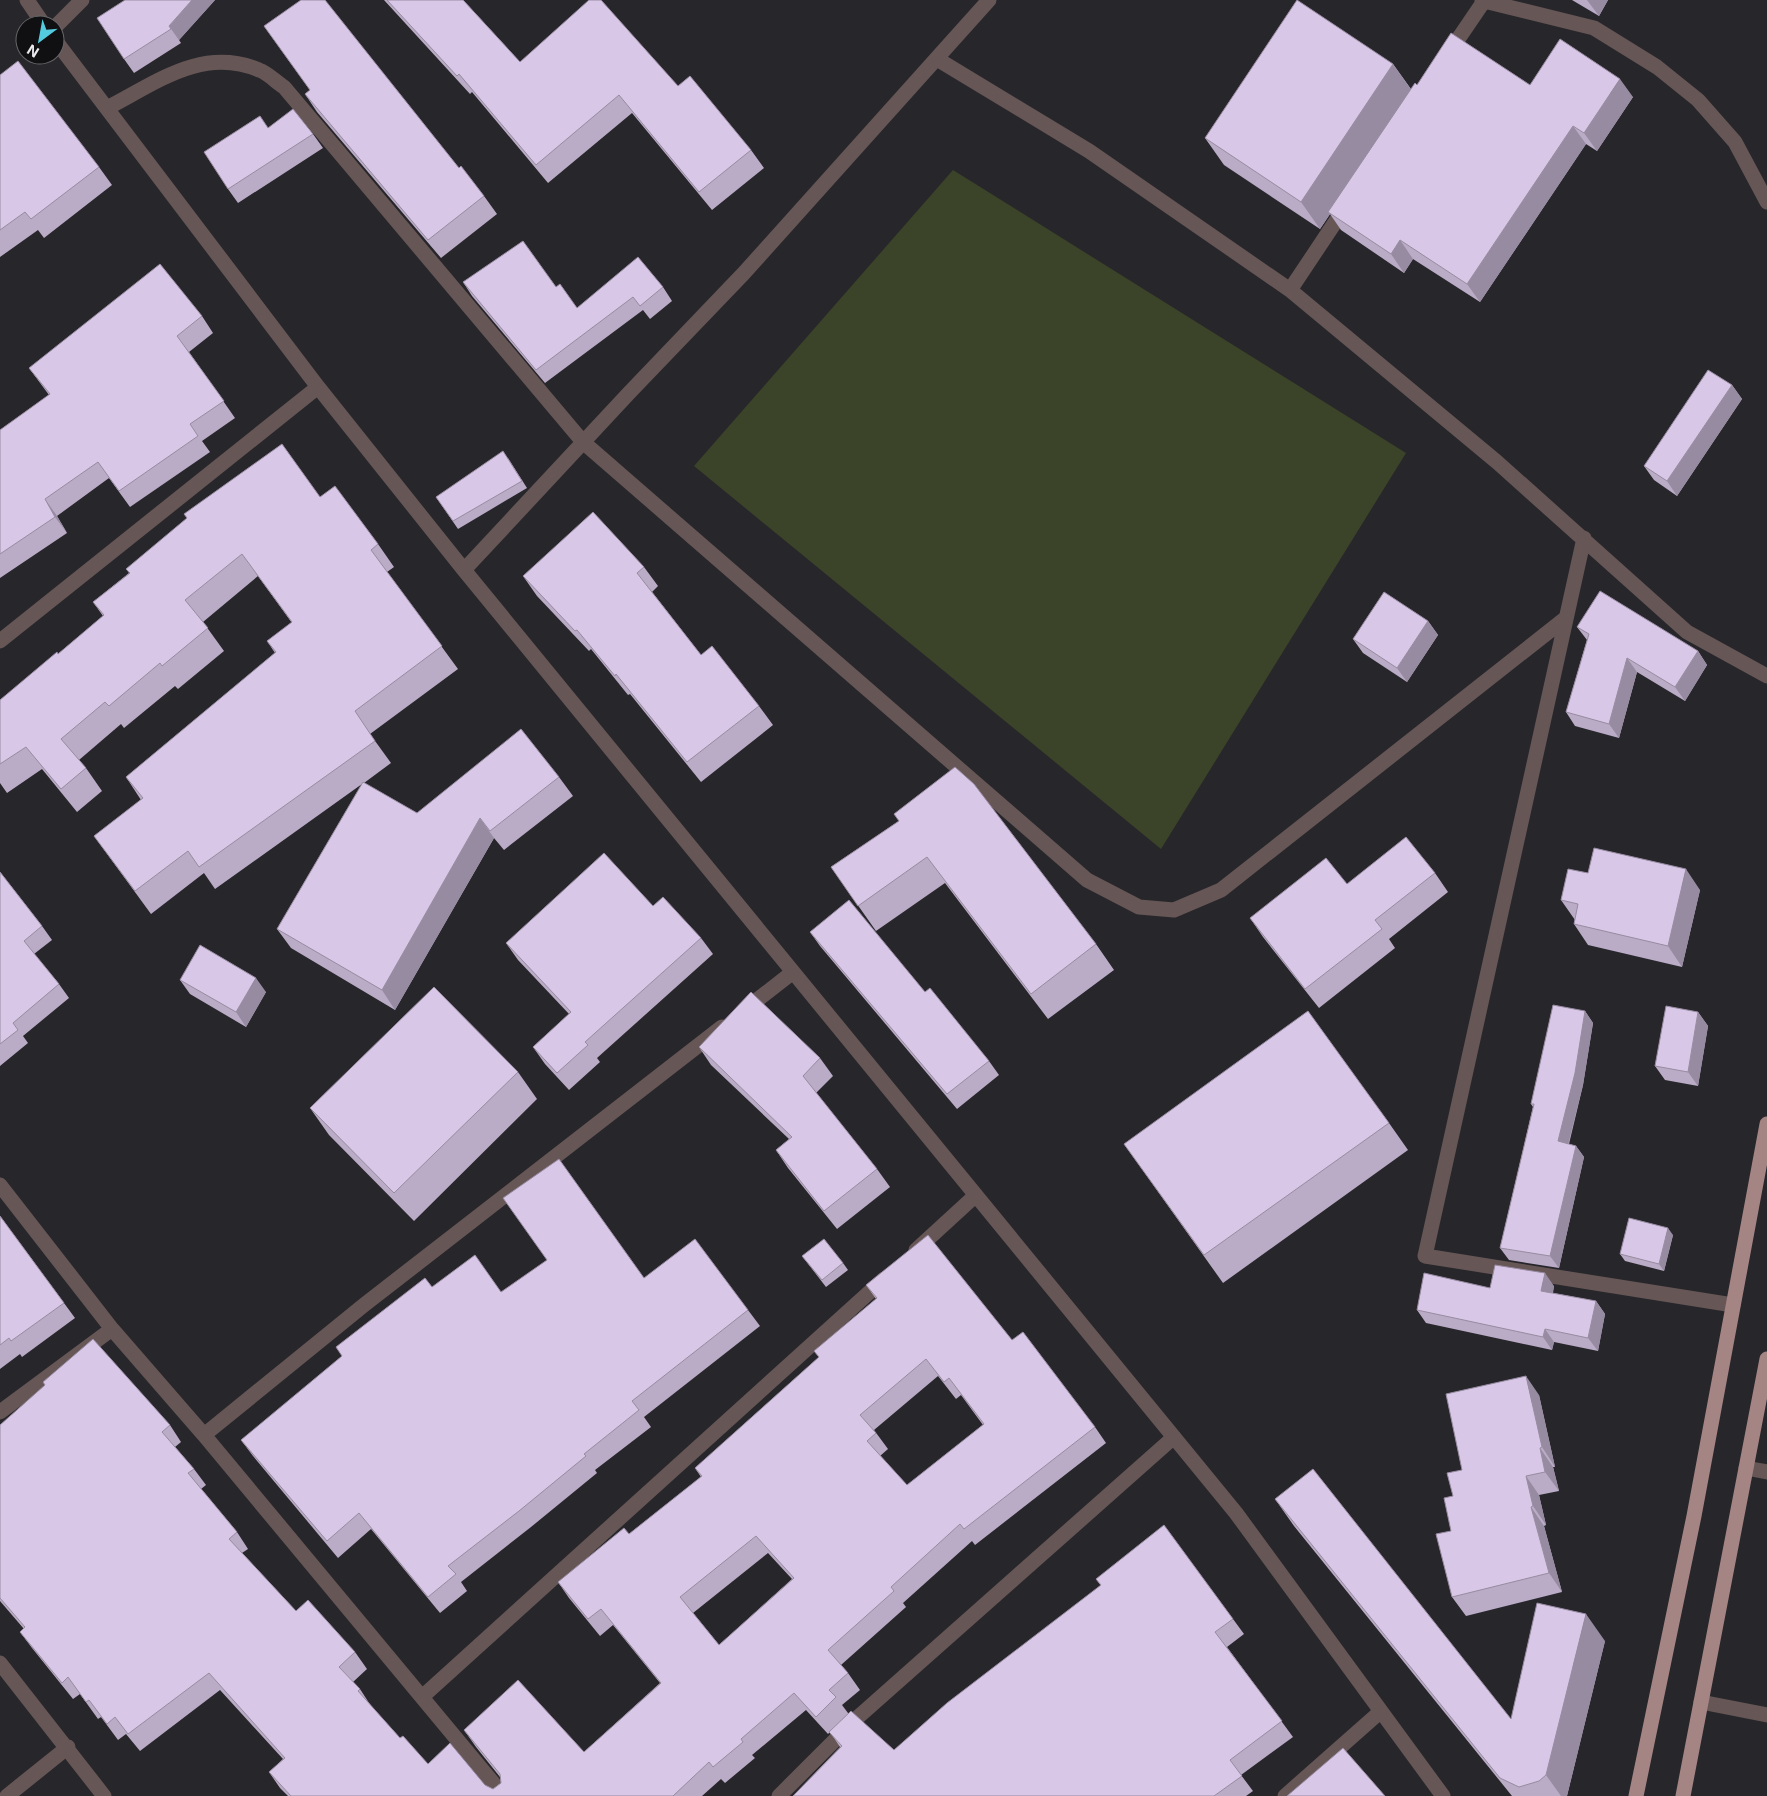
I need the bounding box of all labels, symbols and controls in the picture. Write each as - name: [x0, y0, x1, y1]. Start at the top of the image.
- north arrow: [15, 15, 65, 65]
- text: N: [24, 41, 42, 61]

